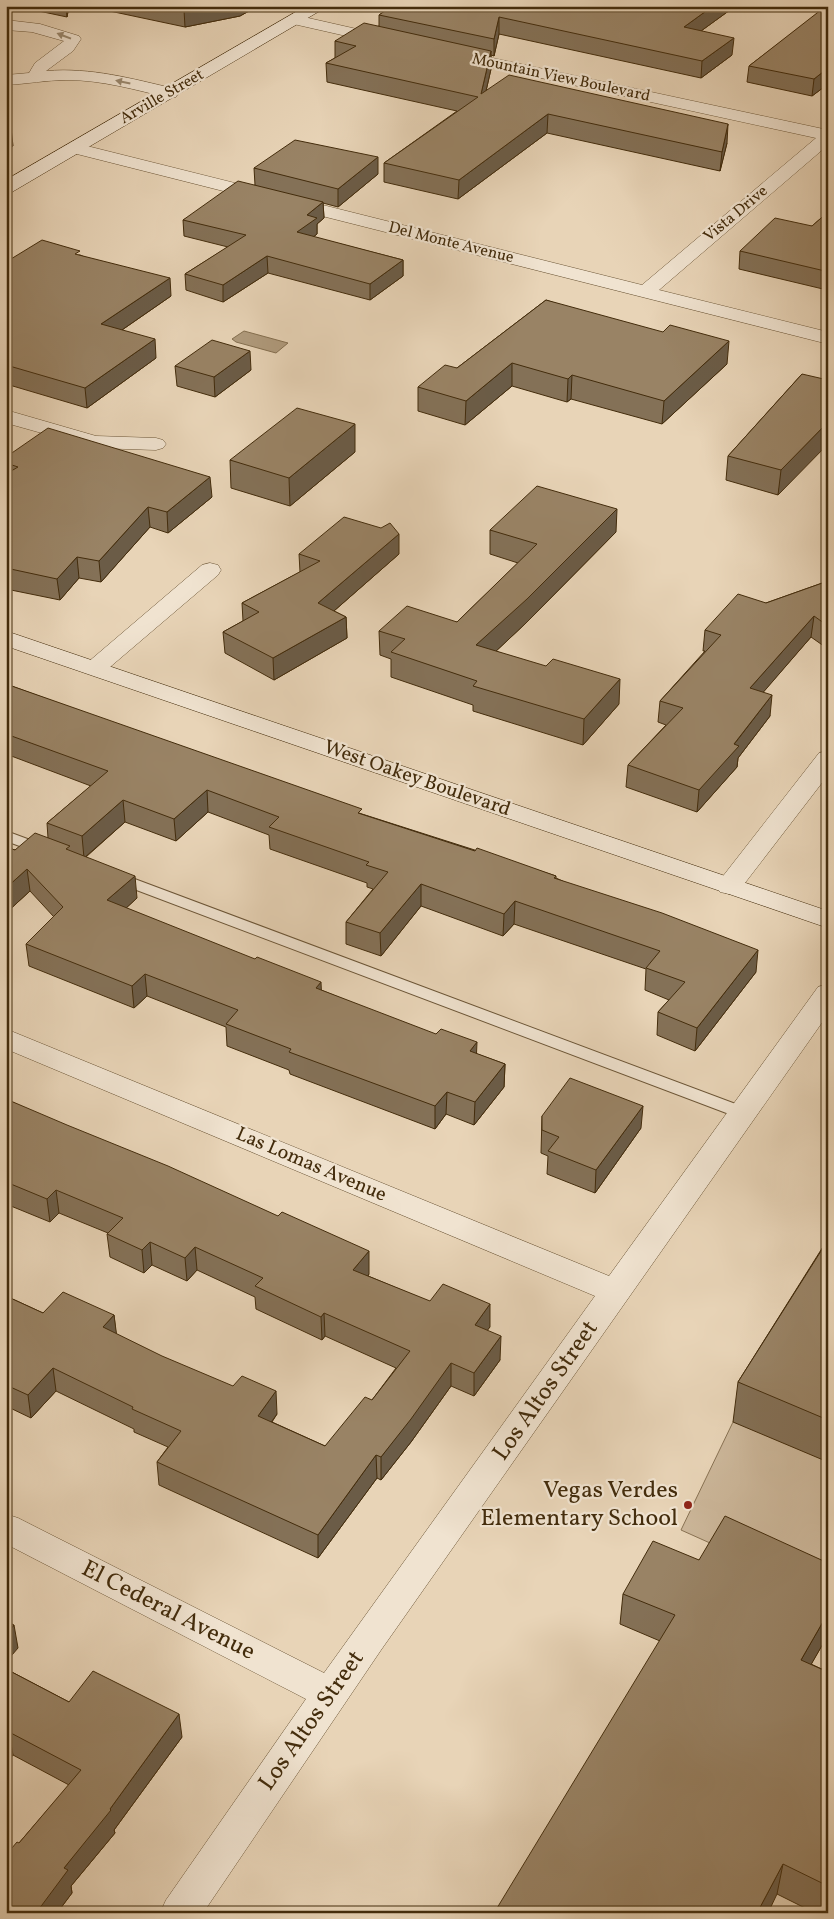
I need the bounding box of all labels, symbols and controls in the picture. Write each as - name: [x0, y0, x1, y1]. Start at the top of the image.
- one-way arrow: [56, 32, 71, 40]
- street label: Mountain View Boulevard: [470, 48, 652, 108]
- street label: Arville Street: [116, 64, 208, 130]
- one-way arrow: [115, 78, 130, 86]
- street label: Vista Drive: [699, 181, 773, 247]
- street label: Del Monte Avenue: [386, 217, 516, 269]
- street label: West Oakey Boulevard: [320, 734, 514, 824]
- street label: Las Lomas Avenue: [231, 1121, 391, 1209]
- street label: Los Altos Street: [485, 1314, 607, 1468]
- place label: Vegas Verdes Elementary School: [480, 1474, 678, 1536]
- marker: Vegas Verdes Elementary School: [682, 1499, 694, 1511]
- street label: El Cederal Avenue: [75, 1553, 261, 1669]
- street label: Los Altos Street: [251, 1644, 373, 1798]

